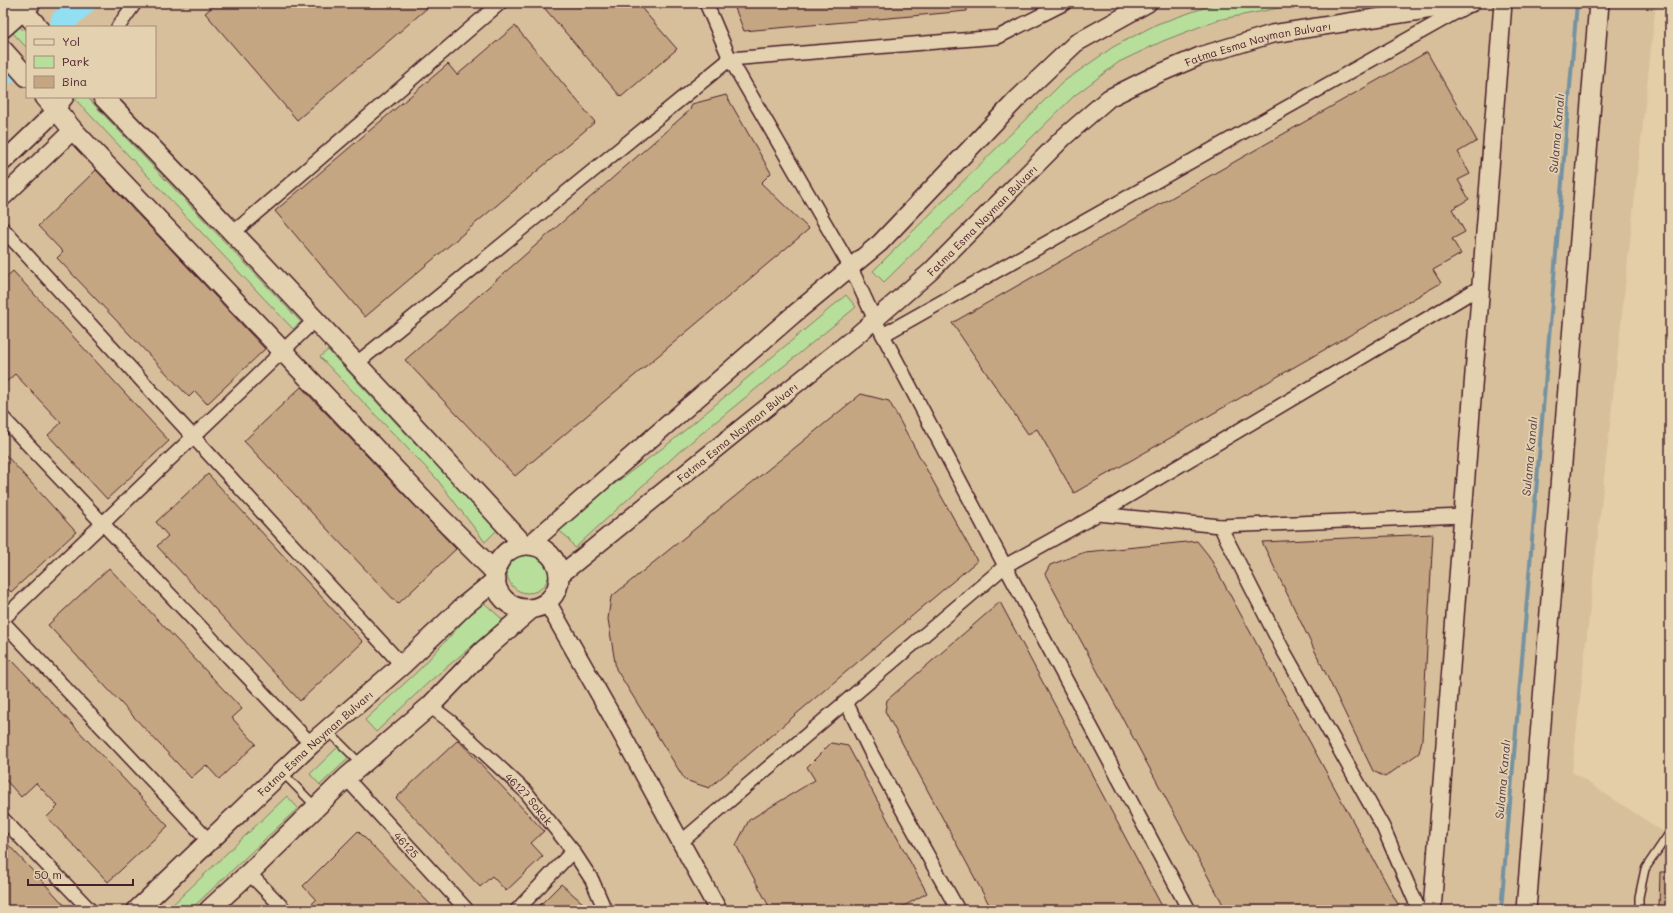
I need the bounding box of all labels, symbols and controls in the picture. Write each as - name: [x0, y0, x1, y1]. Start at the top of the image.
- street label: Fatma Esma Nayman Bulvarı: [1182, 17, 1332, 69]
- legend: [26, 26, 156, 98]
- text: Yol: [62, 33, 80, 49]
- text: Park: [62, 53, 89, 69]
- text: Bina: [62, 73, 87, 89]
- water label: Sulama Kanalı: [1545, 92, 1567, 174]
- street label: Fatma Esma Nayman Bulvarı: [923, 161, 1040, 279]
- street label: Fatma Esma Nayman Bulvarı: [673, 378, 800, 485]
- water label: Sulama Kanalı: [1518, 415, 1540, 497]
- street label: Fatma Esma Nayman Bulvarı: [254, 686, 376, 799]
- water label: Sulama Kanalı: [1491, 738, 1513, 820]
- street label: 46127 Sokak: [502, 769, 557, 828]
- street label: 46125: [391, 828, 423, 861]
- scale bar: [28, 861, 133, 887]
- text: 50 m: [34, 866, 62, 882]

